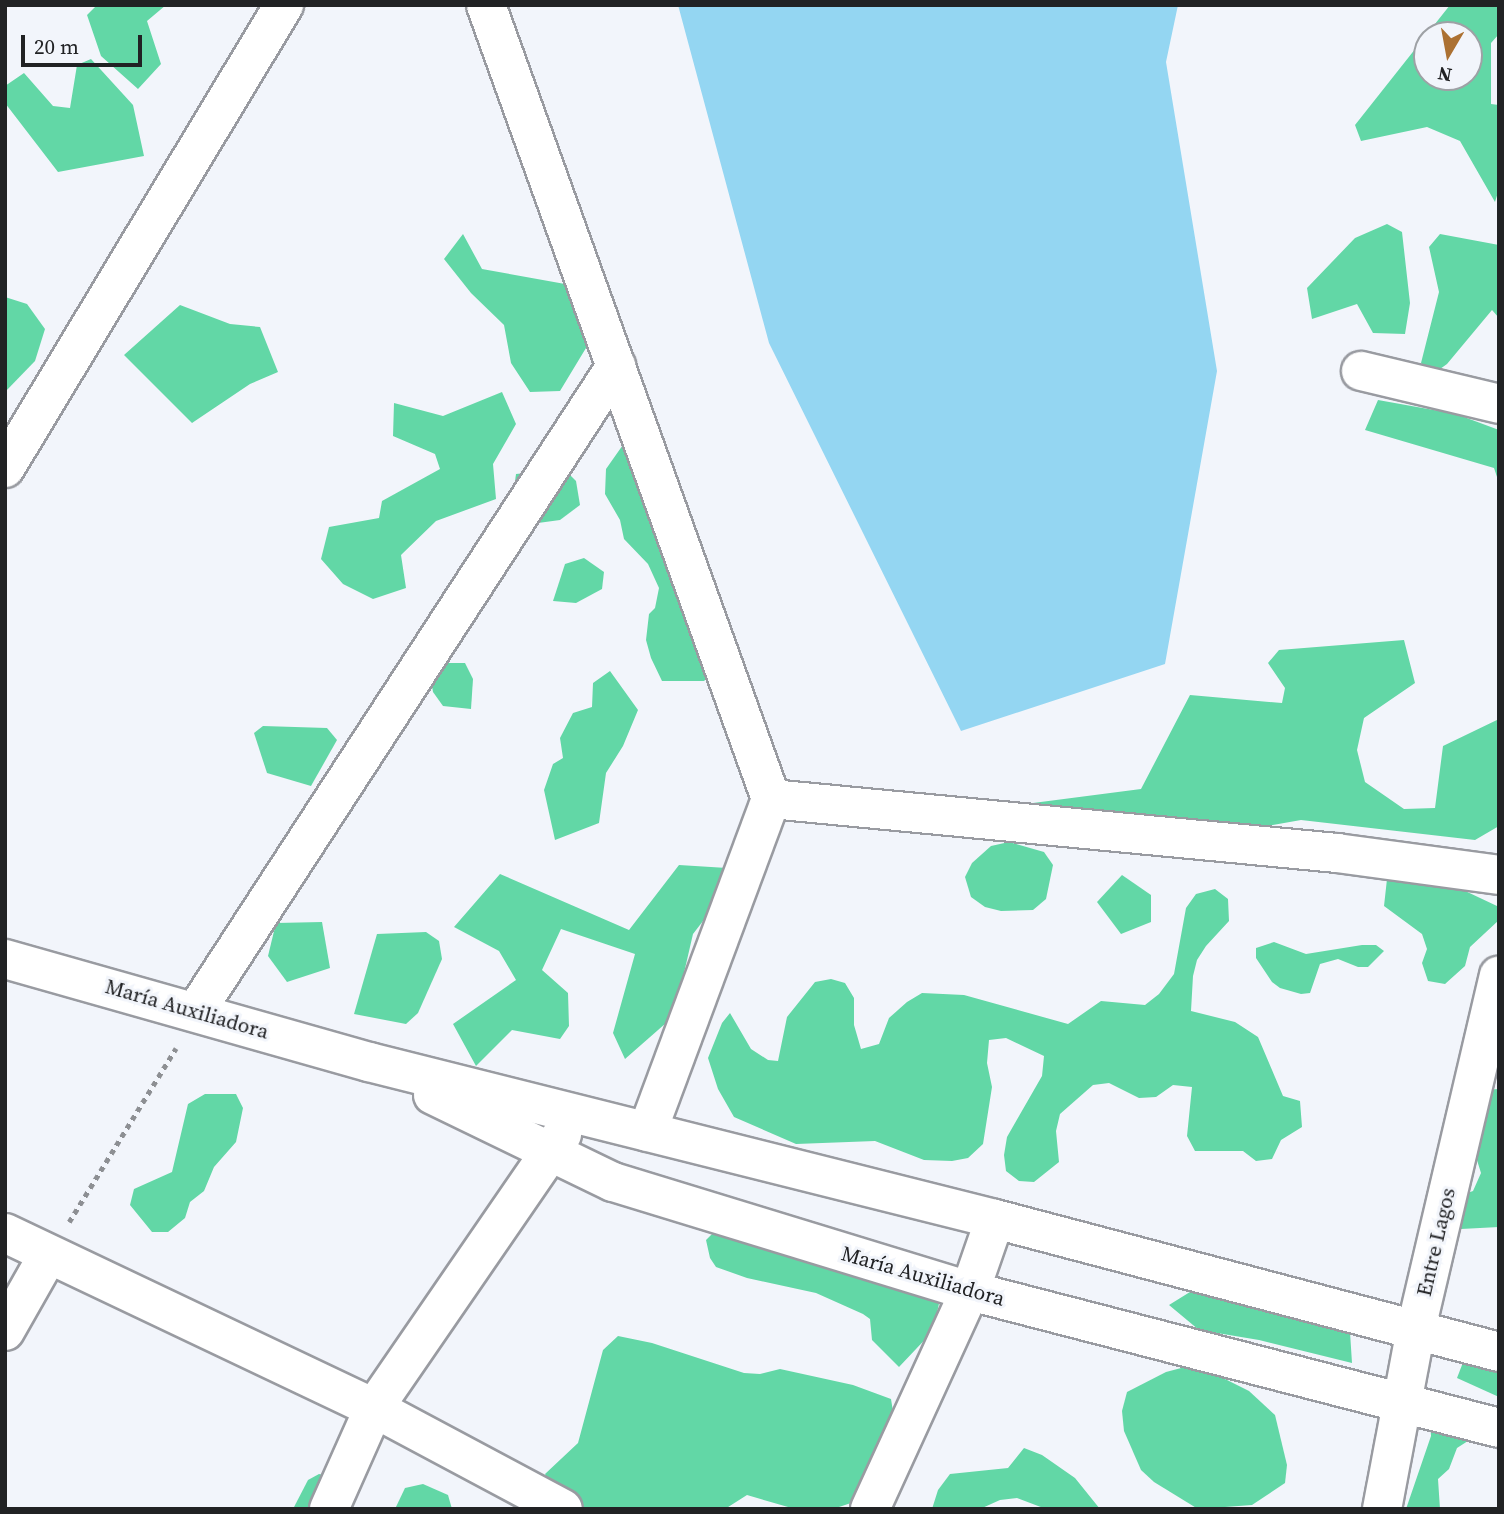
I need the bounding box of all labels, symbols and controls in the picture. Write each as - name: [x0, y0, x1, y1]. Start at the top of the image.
- scale bar: [24, 21, 145, 65]
- north arrow: [1413, 21, 1483, 91]
- text: 20 m: [34, 32, 79, 61]
- text: N: [1436, 61, 1454, 89]
- street label: María Auxiliadora: [102, 974, 272, 1044]
- street label: Entre Lagos: [1411, 1185, 1461, 1299]
- street label: María Auxiliadora: [838, 1241, 1008, 1311]

